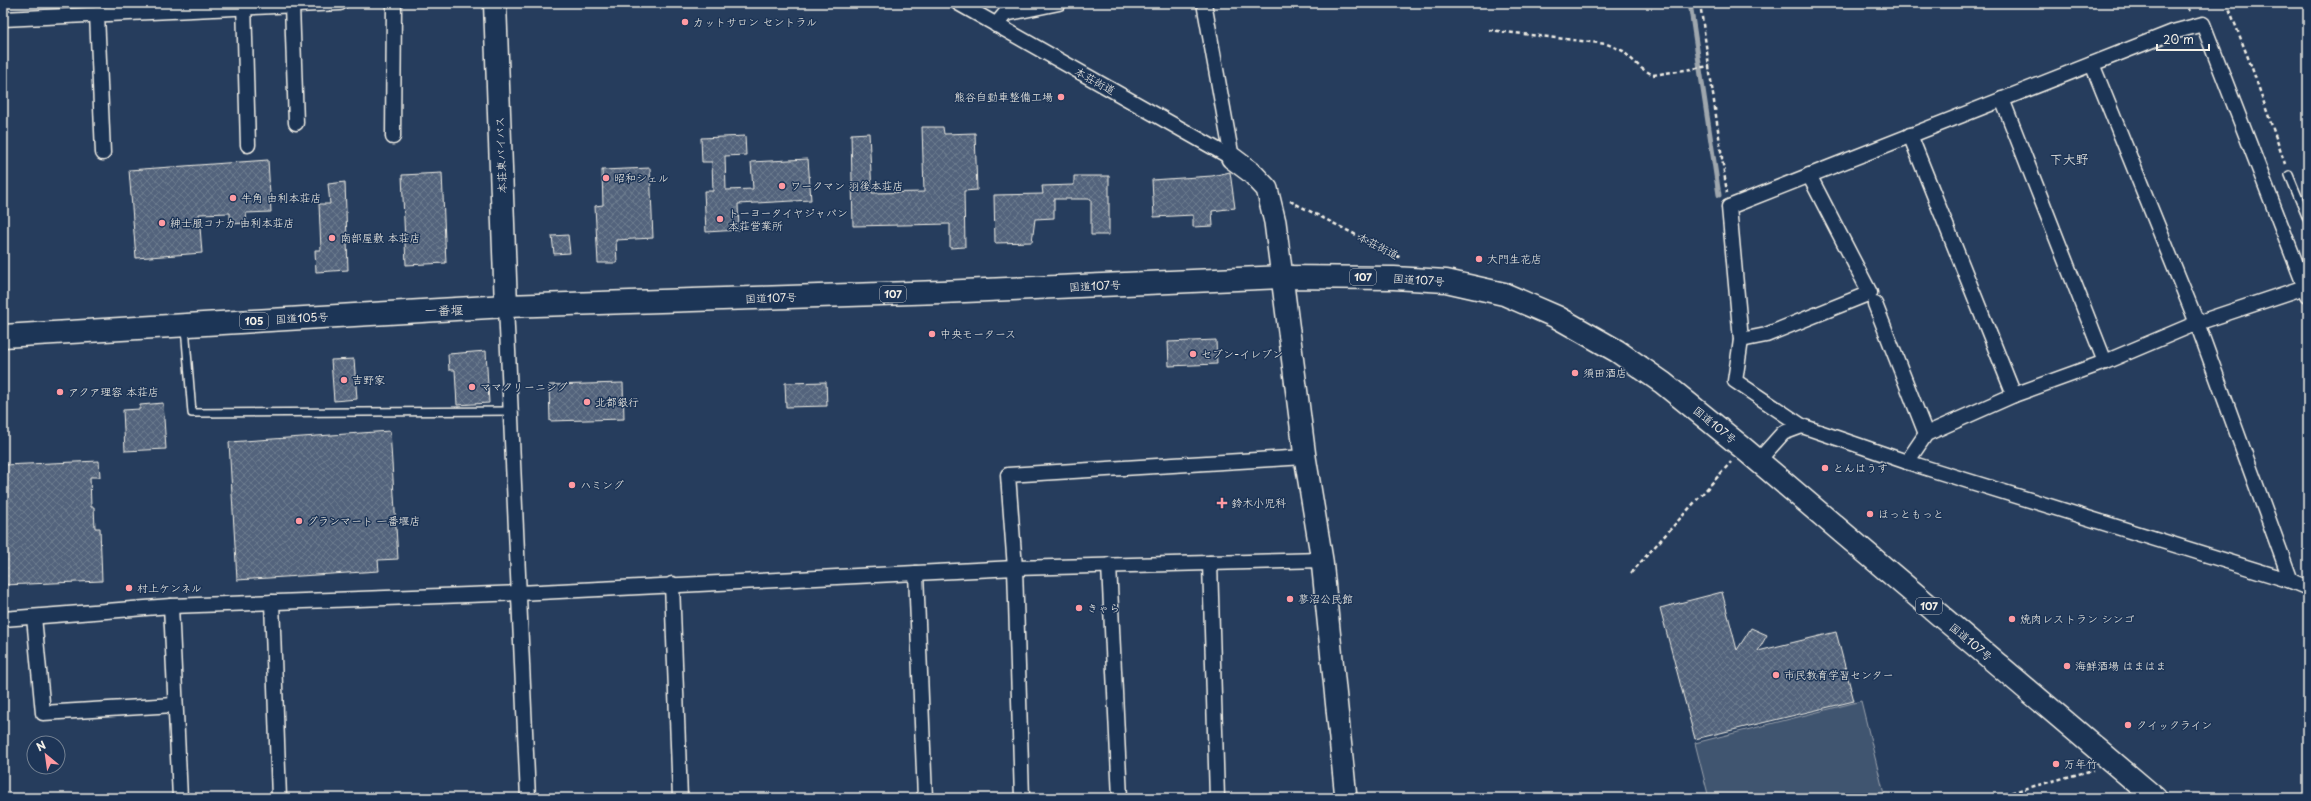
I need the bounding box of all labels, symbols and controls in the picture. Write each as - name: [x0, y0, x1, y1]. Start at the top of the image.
- place label: カットサロン セントラル: [693, 13, 817, 30]
- marker: カットサロン セントラル: [680, 17, 690, 27]
- scale bar: [2157, 26, 2209, 52]
- text: 20 m: [2163, 30, 2194, 48]
- street label: 本荘街道: [1072, 62, 1119, 99]
- place label: 熊谷自動車整備工場: [954, 88, 1053, 105]
- marker: 熊谷自動車整備工場: [1056, 92, 1066, 102]
- street label: 本荘東バイパス: [491, 116, 510, 194]
- district label: 下大野: [2049, 149, 2089, 168]
- place label: 昭和シェル: [614, 169, 669, 186]
- marker: 昭和シェル: [601, 173, 611, 183]
- place label: ワークマン 羽後本荘店: [790, 177, 904, 194]
- marker: ワークマン 羽後本荘店: [777, 181, 787, 191]
- place label: 牛角 由利本荘店: [241, 189, 322, 206]
- marker: 牛角 由利本荘店: [228, 193, 238, 203]
- place label: トーヨータイヤジャパン 本荘営業所: [728, 204, 848, 234]
- place label: 紳士服コナカ 由利本荘店: [170, 214, 295, 231]
- marker: トーヨータイヤジャパン 本荘営業所: [715, 214, 725, 224]
- marker: 紳士服コナカ 由利本荘店: [157, 218, 167, 228]
- street label: 本荘街道: [1355, 228, 1402, 263]
- place label: 南部屋敷 本荘店: [340, 229, 421, 246]
- marker: 南部屋敷 本荘店: [327, 233, 337, 243]
- place label: 大門生花店: [1487, 250, 1542, 267]
- marker: 大門生花店: [1474, 254, 1484, 264]
- road number: 107: [1350, 269, 1376, 285]
- street label: 国道107号: [1393, 269, 1446, 290]
- street label: 国道107号: [1069, 276, 1121, 295]
- road number: 107: [880, 286, 906, 302]
- street label: 国道107号: [745, 288, 797, 307]
- district label: 一番堰: [424, 300, 464, 319]
- street label: 国道105号: [275, 308, 329, 327]
- road number: 105: [240, 313, 268, 329]
- place label: 中央モータース: [940, 325, 1016, 342]
- marker: 中央モータース: [927, 329, 937, 339]
- place label: セブン-イレブン: [1201, 345, 1283, 362]
- marker: セブン-イレブン: [1188, 349, 1198, 359]
- place label: 須田酒店: [1583, 364, 1627, 381]
- marker: 須田酒店: [1570, 368, 1580, 378]
- place label: 吉野家: [352, 371, 385, 388]
- marker: 吉野家: [339, 375, 349, 385]
- place label: ママクリーニング: [480, 378, 568, 395]
- marker: ママクリーニング: [467, 382, 477, 392]
- place label: アクア理容 本荘店: [68, 383, 159, 400]
- marker: アクア理容 本荘店: [55, 387, 65, 397]
- place label: 北都銀行: [595, 393, 639, 410]
- marker: 北都銀行: [582, 397, 592, 407]
- street label: 国道107号: [1690, 402, 1741, 448]
- place label: とんはうす: [1833, 459, 1888, 476]
- marker: とんはうす: [1820, 463, 1830, 473]
- place label: ハミング: [580, 476, 624, 493]
- marker: ハミング: [567, 480, 577, 490]
- place label: 鈴木小児科: [1231, 494, 1286, 511]
- marker: 鈴木小児科: [1216, 497, 1228, 509]
- place label: ほっともっと: [1878, 505, 1944, 522]
- marker: ほっともっと: [1865, 509, 1875, 519]
- place label: グランマート 一番堰店: [307, 512, 421, 529]
- marker: グランマート 一番堰店: [294, 516, 304, 526]
- place label: 村上ケンネル: [137, 579, 202, 596]
- marker: 村上ケンネル: [124, 583, 134, 593]
- place label: 蓼沼公民館: [1298, 590, 1353, 607]
- marker: 蓼沼公民館: [1285, 594, 1295, 604]
- road number: 107: [1916, 598, 1942, 614]
- place label: きゃら: [1087, 599, 1120, 616]
- marker: きゃら: [1074, 603, 1084, 613]
- place label: 焼肉レストラン シンゴ: [2020, 610, 2134, 627]
- marker: 焼肉レストラン シンゴ: [2007, 614, 2017, 624]
- street label: 国道107号: [1946, 618, 1997, 665]
- place label: 海鮮酒場 はまはま: [2075, 657, 2167, 674]
- marker: 海鮮酒場 はまはま: [2062, 661, 2072, 671]
- place label: 市民教育学習センター: [1784, 666, 1894, 683]
- marker: 市民教育学習センター: [1771, 670, 1781, 680]
- place label: クイックライン: [2136, 716, 2212, 733]
- marker: クイックライン: [2123, 720, 2133, 730]
- north arrow: [26, 735, 66, 775]
- text: N: [33, 736, 49, 755]
- place label: 万年竹: [2064, 755, 2097, 772]
- marker: 万年竹: [2051, 759, 2061, 769]

